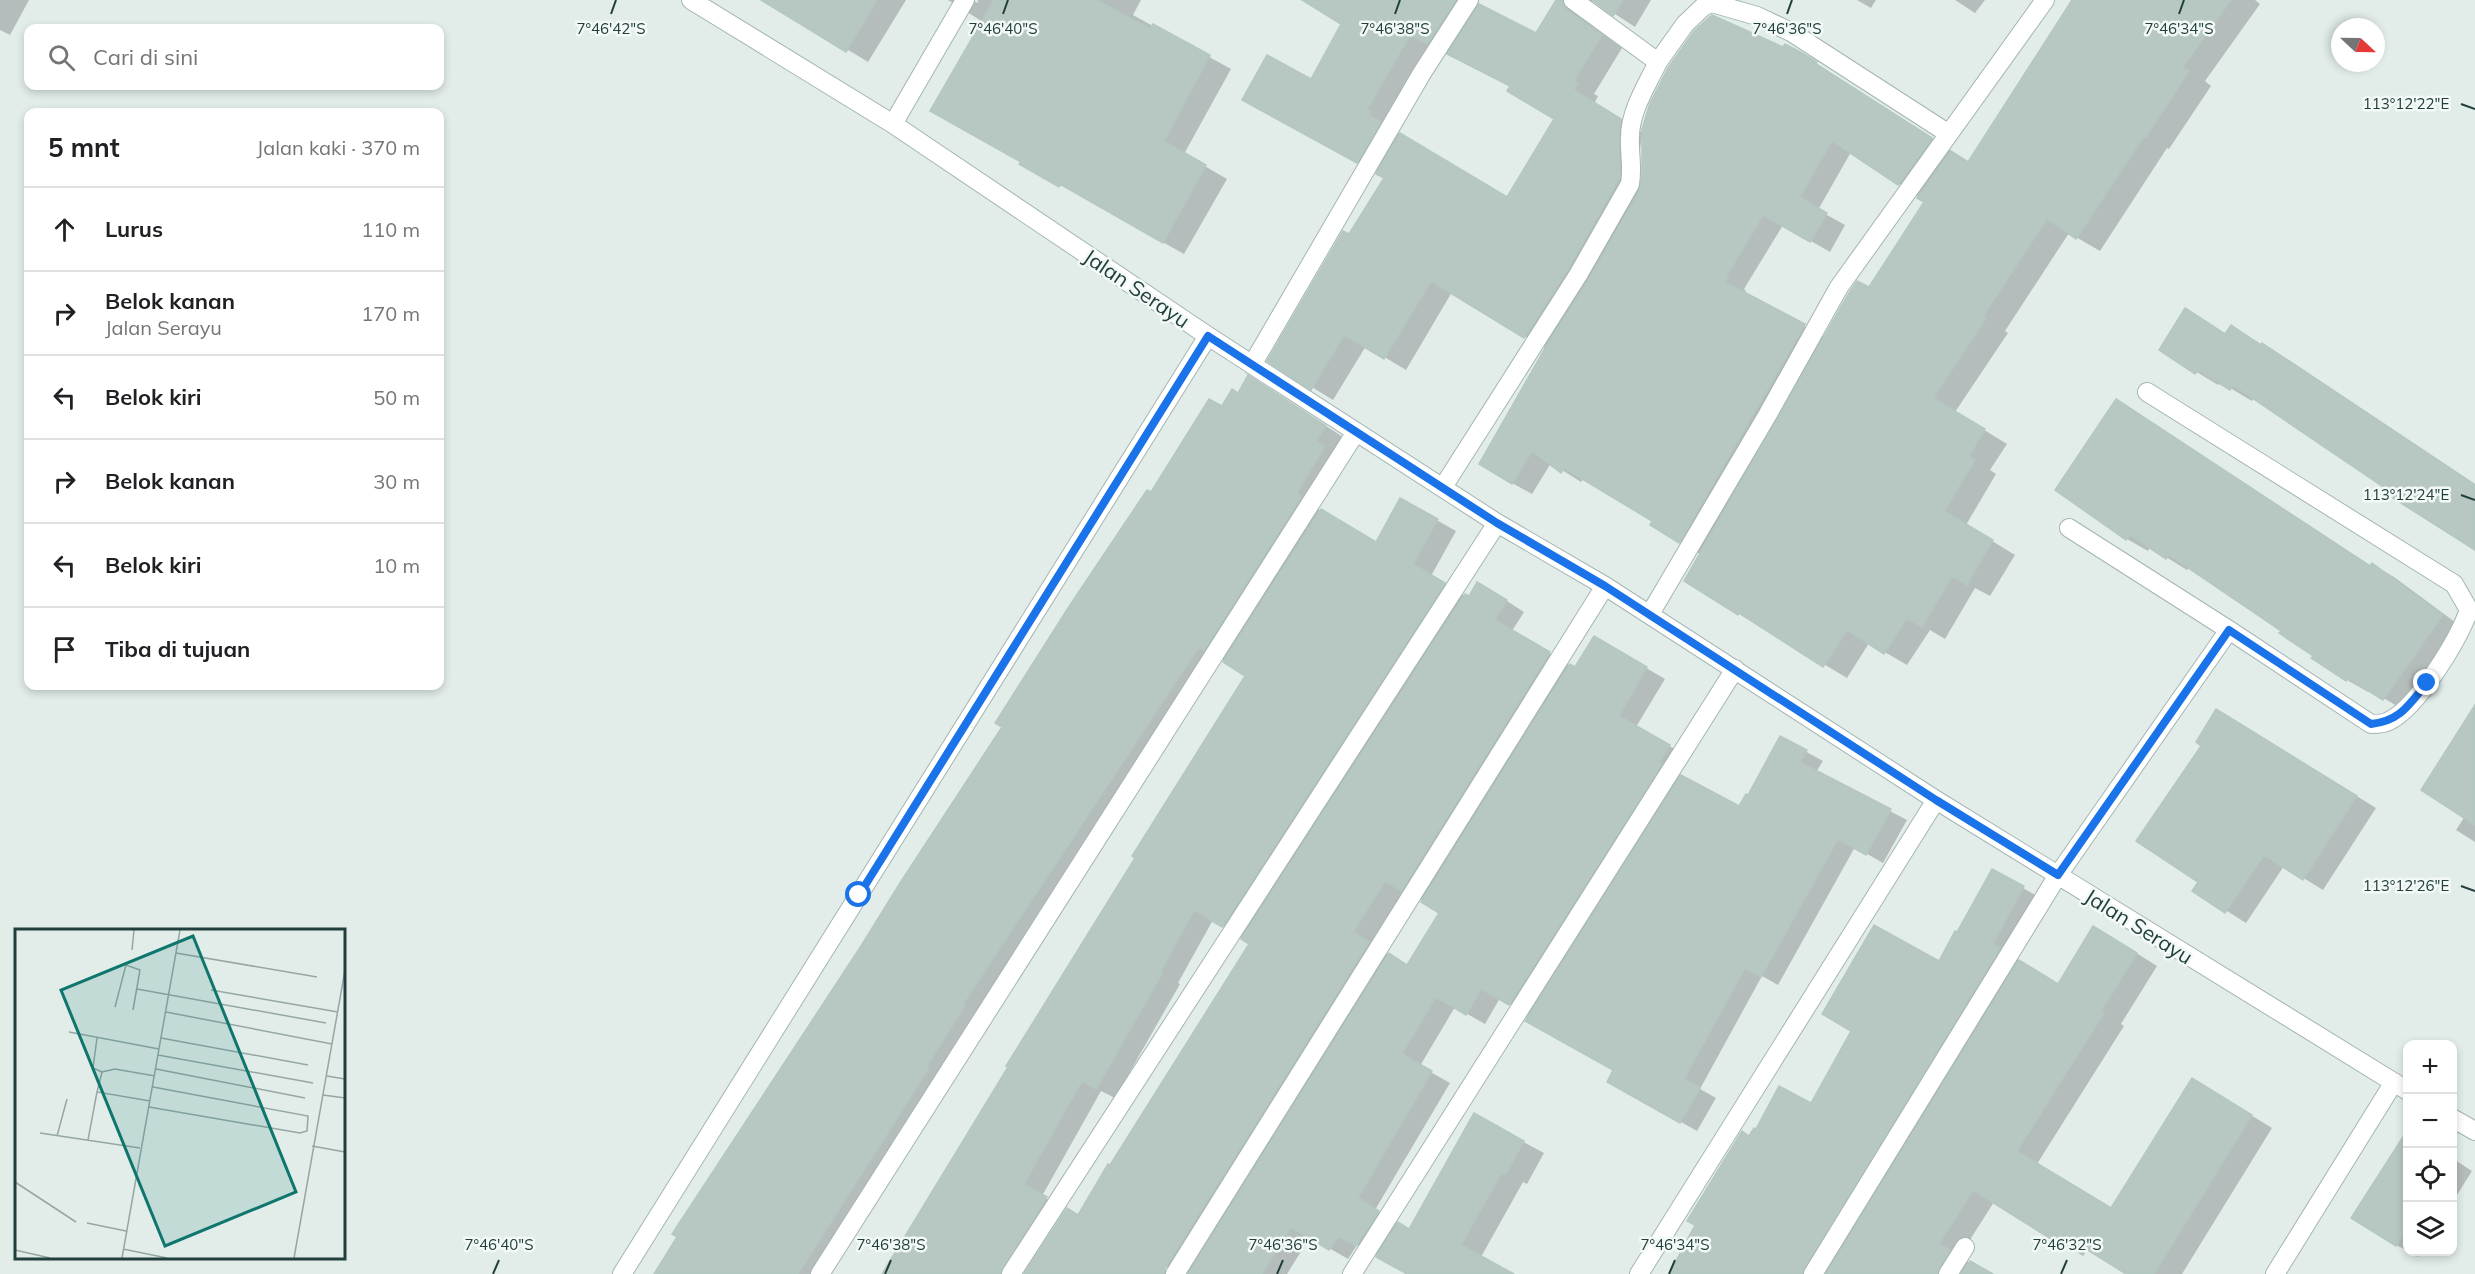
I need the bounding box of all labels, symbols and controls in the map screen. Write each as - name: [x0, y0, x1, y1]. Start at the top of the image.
- north arrow: [2331, 18, 2385, 72]
- text: 7°46'42"S: [576, 19, 646, 38]
- text: 7°46'40"S: [968, 19, 1038, 38]
- text: 7°46'38"S: [1360, 19, 1430, 38]
- text: 7°46'36"S: [1752, 19, 1822, 38]
- text: 7°46'34"S: [2144, 19, 2214, 38]
- search box: [24, 24, 444, 90]
- icon: search: [45, 41, 78, 74]
- text: Cari di sini: [93, 43, 198, 71]
- text: 113°12'22"E: [2363, 94, 2449, 113]
- text: 5 mnt: [48, 131, 120, 164]
- text: Jalan kaki · 370 m: [257, 135, 420, 160]
- icon: ahead: [48, 213, 81, 246]
- text: Lurus: [105, 215, 163, 243]
- text: 110 m: [361, 217, 420, 242]
- street label: Jalan Serayu: [1079, 243, 1195, 333]
- text: Belok kanan: [105, 287, 235, 315]
- icon: right: [48, 297, 81, 330]
- text: 170 m: [361, 301, 420, 326]
- text: Jalan Serayu: [105, 315, 222, 340]
- icon: left: [48, 381, 81, 414]
- text: Belok kiri: [105, 383, 201, 411]
- text: 50 m: [373, 385, 420, 410]
- icon: right: [48, 465, 81, 498]
- text: Belok kanan: [105, 467, 235, 495]
- text: 30 m: [373, 469, 420, 494]
- text: 113°12'24"E: [2363, 485, 2449, 504]
- icon: left: [48, 549, 81, 582]
- text: Belok kiri: [105, 551, 201, 579]
- text: 10 m: [373, 553, 420, 578]
- icon: arrive: [48, 633, 81, 666]
- text: Tiba di tujuan: [105, 635, 250, 663]
- route end: [2413, 669, 2439, 695]
- text: 113°12'26"E: [2363, 876, 2449, 895]
- route start: [845, 881, 871, 907]
- street label: Jalan Serayu: [2080, 882, 2198, 970]
- inset map: [15, 929, 345, 1259]
- map controls: [2403, 1040, 2457, 1256]
- button: +: [2403, 1040, 2457, 1094]
- button: −: [2403, 1094, 2457, 1148]
- button: locate: [2403, 1148, 2457, 1202]
- button: layers: [2403, 1202, 2457, 1256]
- text: 7°46'40"S: [464, 1235, 534, 1254]
- text: 7°46'38"S: [856, 1235, 926, 1254]
- text: 7°46'36"S: [1248, 1235, 1318, 1254]
- text: 7°46'34"S: [1640, 1235, 1710, 1254]
- text: 7°46'32"S: [2032, 1235, 2102, 1254]

